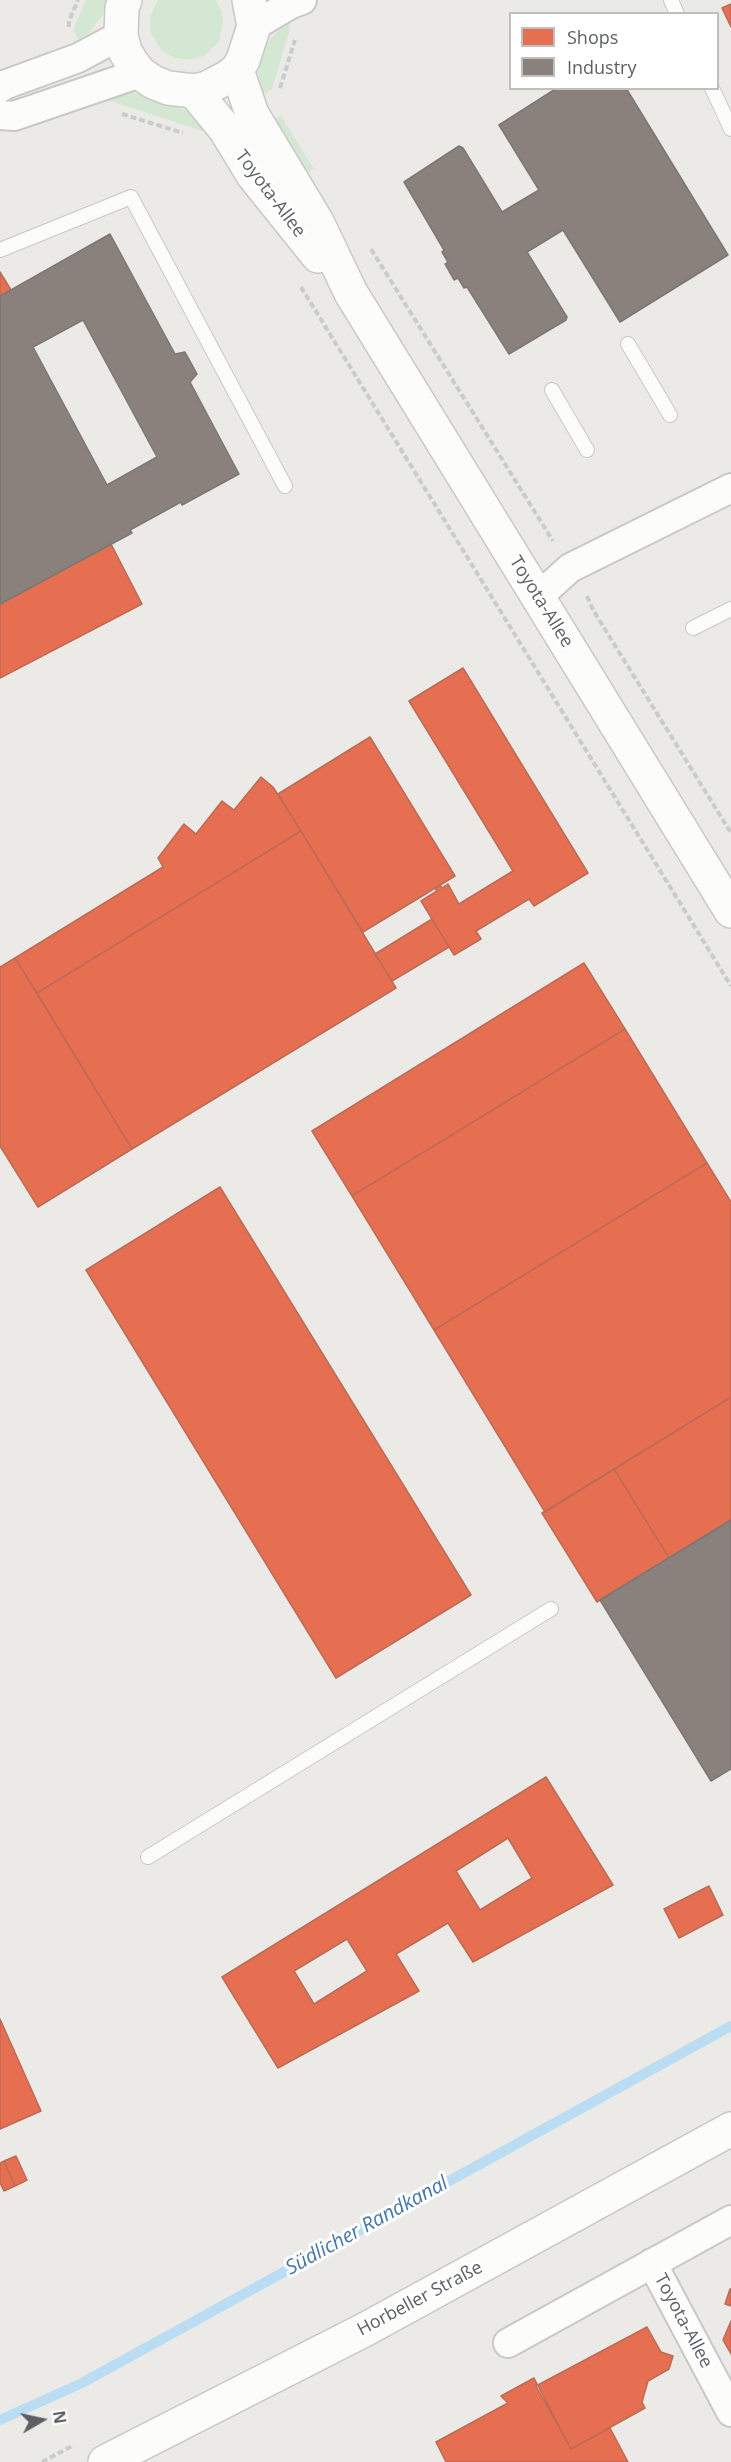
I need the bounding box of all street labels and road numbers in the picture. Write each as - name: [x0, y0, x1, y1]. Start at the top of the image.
- street label: Toyota-Allee: [230, 146, 310, 242]
- street label: Toyota-Allee: [504, 552, 578, 652]
- street label: Horbeller Straße: [354, 2257, 486, 2341]
- street label: Toyota-Allee: [649, 2270, 717, 2372]

